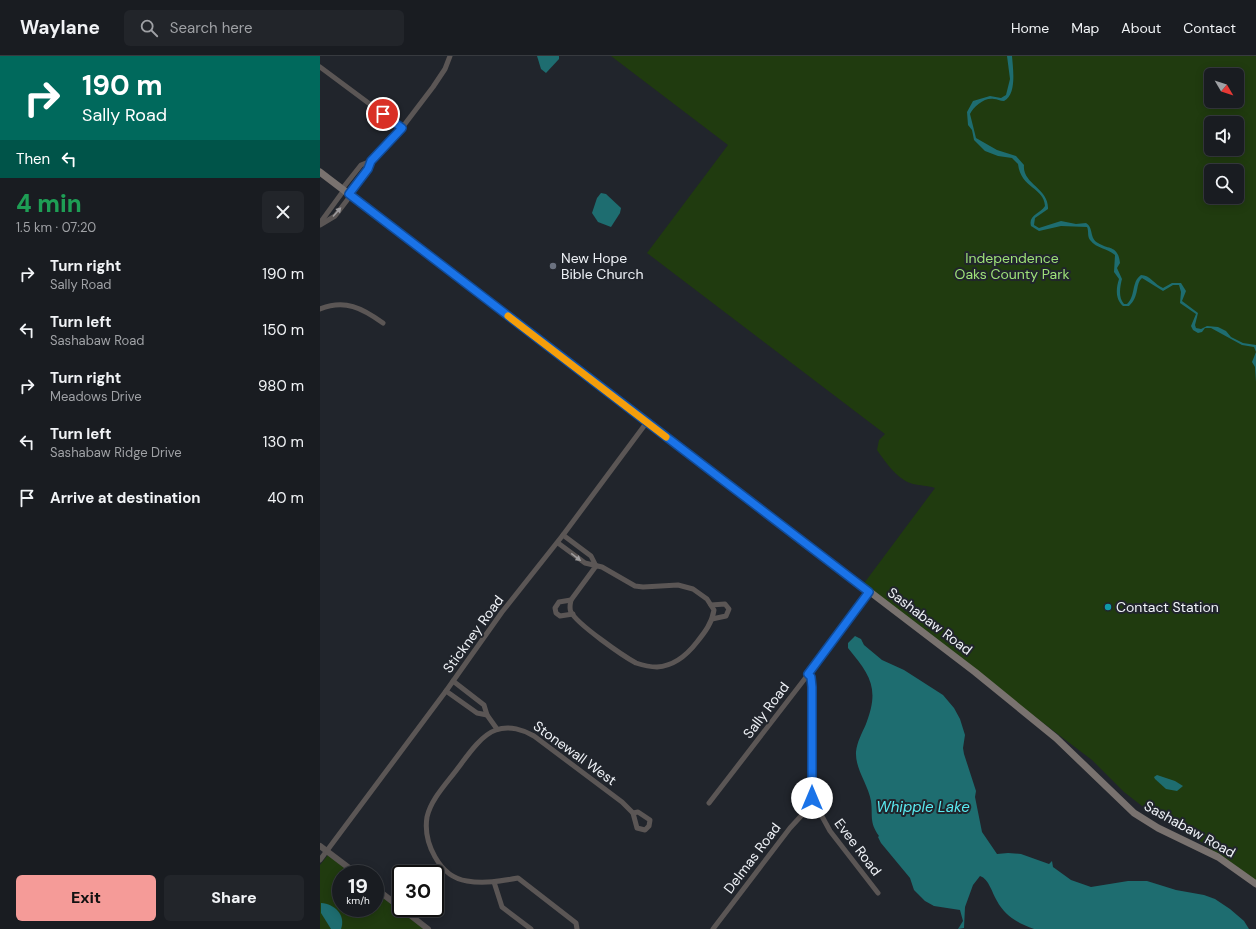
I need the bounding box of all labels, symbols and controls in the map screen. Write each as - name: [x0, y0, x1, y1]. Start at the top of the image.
- search box: [124, 10, 404, 46]
- text: Waylane: [20, 15, 100, 40]
- icon: search: [138, 17, 160, 39]
- text: Search here: [170, 18, 253, 38]
- text: Home: [1011, 19, 1049, 37]
- text: Map: [1071, 19, 1099, 37]
- text: About: [1121, 19, 1161, 37]
- text: Contact: [1183, 19, 1236, 37]
- text: 190 m: [82, 67, 163, 104]
- north arrow: [1204, 68, 1244, 108]
- map controls: [1204, 68, 1244, 204]
- icon: right: [16, 72, 68, 124]
- pin: [366, 97, 400, 131]
- text: Sally Road: [82, 103, 167, 127]
- icon: arrive: [372, 103, 394, 125]
- button: sound: [1204, 116, 1244, 156]
- icon: left: [58, 148, 80, 170]
- text: Then: [16, 149, 50, 169]
- button: search: [1204, 164, 1244, 204]
- text: 4 min: [16, 188, 82, 219]
- button: close: [262, 191, 304, 233]
- one-way arrow: [333, 207, 342, 217]
- text: 1.5 km · 07:20: [16, 219, 96, 236]
- place label: New Hope Bible Church: [561, 249, 643, 283]
- park label: Independence Oaks County Park: [955, 249, 1069, 283]
- text: Turn right: [50, 256, 121, 276]
- marker: New Hope Bible Church: [548, 261, 558, 271]
- icon: right: [16, 263, 38, 285]
- text: 190 m: [262, 264, 304, 284]
- text: Sally Road: [50, 276, 111, 293]
- text: Turn left: [50, 312, 111, 332]
- icon: left: [16, 319, 38, 341]
- text: 150 m: [263, 320, 304, 340]
- text: Sashabaw Road: [50, 332, 144, 349]
- text: Turn right: [50, 368, 121, 388]
- icon: right: [16, 375, 38, 397]
- text: 980 m: [258, 376, 304, 396]
- text: Meadows Drive: [50, 388, 142, 405]
- text: Turn left: [50, 424, 111, 444]
- icon: left: [16, 431, 38, 453]
- text: 130 m: [263, 432, 304, 452]
- text: Sashabaw Ridge Drive: [50, 444, 182, 461]
- icon: arrive: [16, 487, 38, 509]
- text: Arrive at destination: [50, 488, 201, 508]
- text: 40 m: [267, 488, 304, 508]
- one-way arrow: [570, 552, 581, 561]
- street label: Sashabaw Road: [884, 583, 976, 659]
- street label: Stickney Road: [439, 592, 507, 676]
- place label: Contact Station: [1116, 598, 1219, 616]
- marker: Contact Station: [1103, 602, 1113, 612]
- street label: Sally Road: [739, 678, 793, 742]
- street label: Stonewall West: [530, 717, 620, 789]
- position arrow: [791, 777, 833, 819]
- street label: Sashabaw Road: [1141, 796, 1239, 862]
- water label: Whipple Lake: [876, 797, 970, 817]
- street label: Evee Road: [831, 815, 885, 879]
- street label: Delmas Road: [719, 819, 785, 897]
- speed limit sign: 30: [392, 865, 444, 917]
- text: 19: [348, 873, 368, 899]
- button: Exit: [16, 875, 156, 921]
- button: Share: [164, 875, 304, 921]
- text: km/h: [346, 894, 370, 907]

